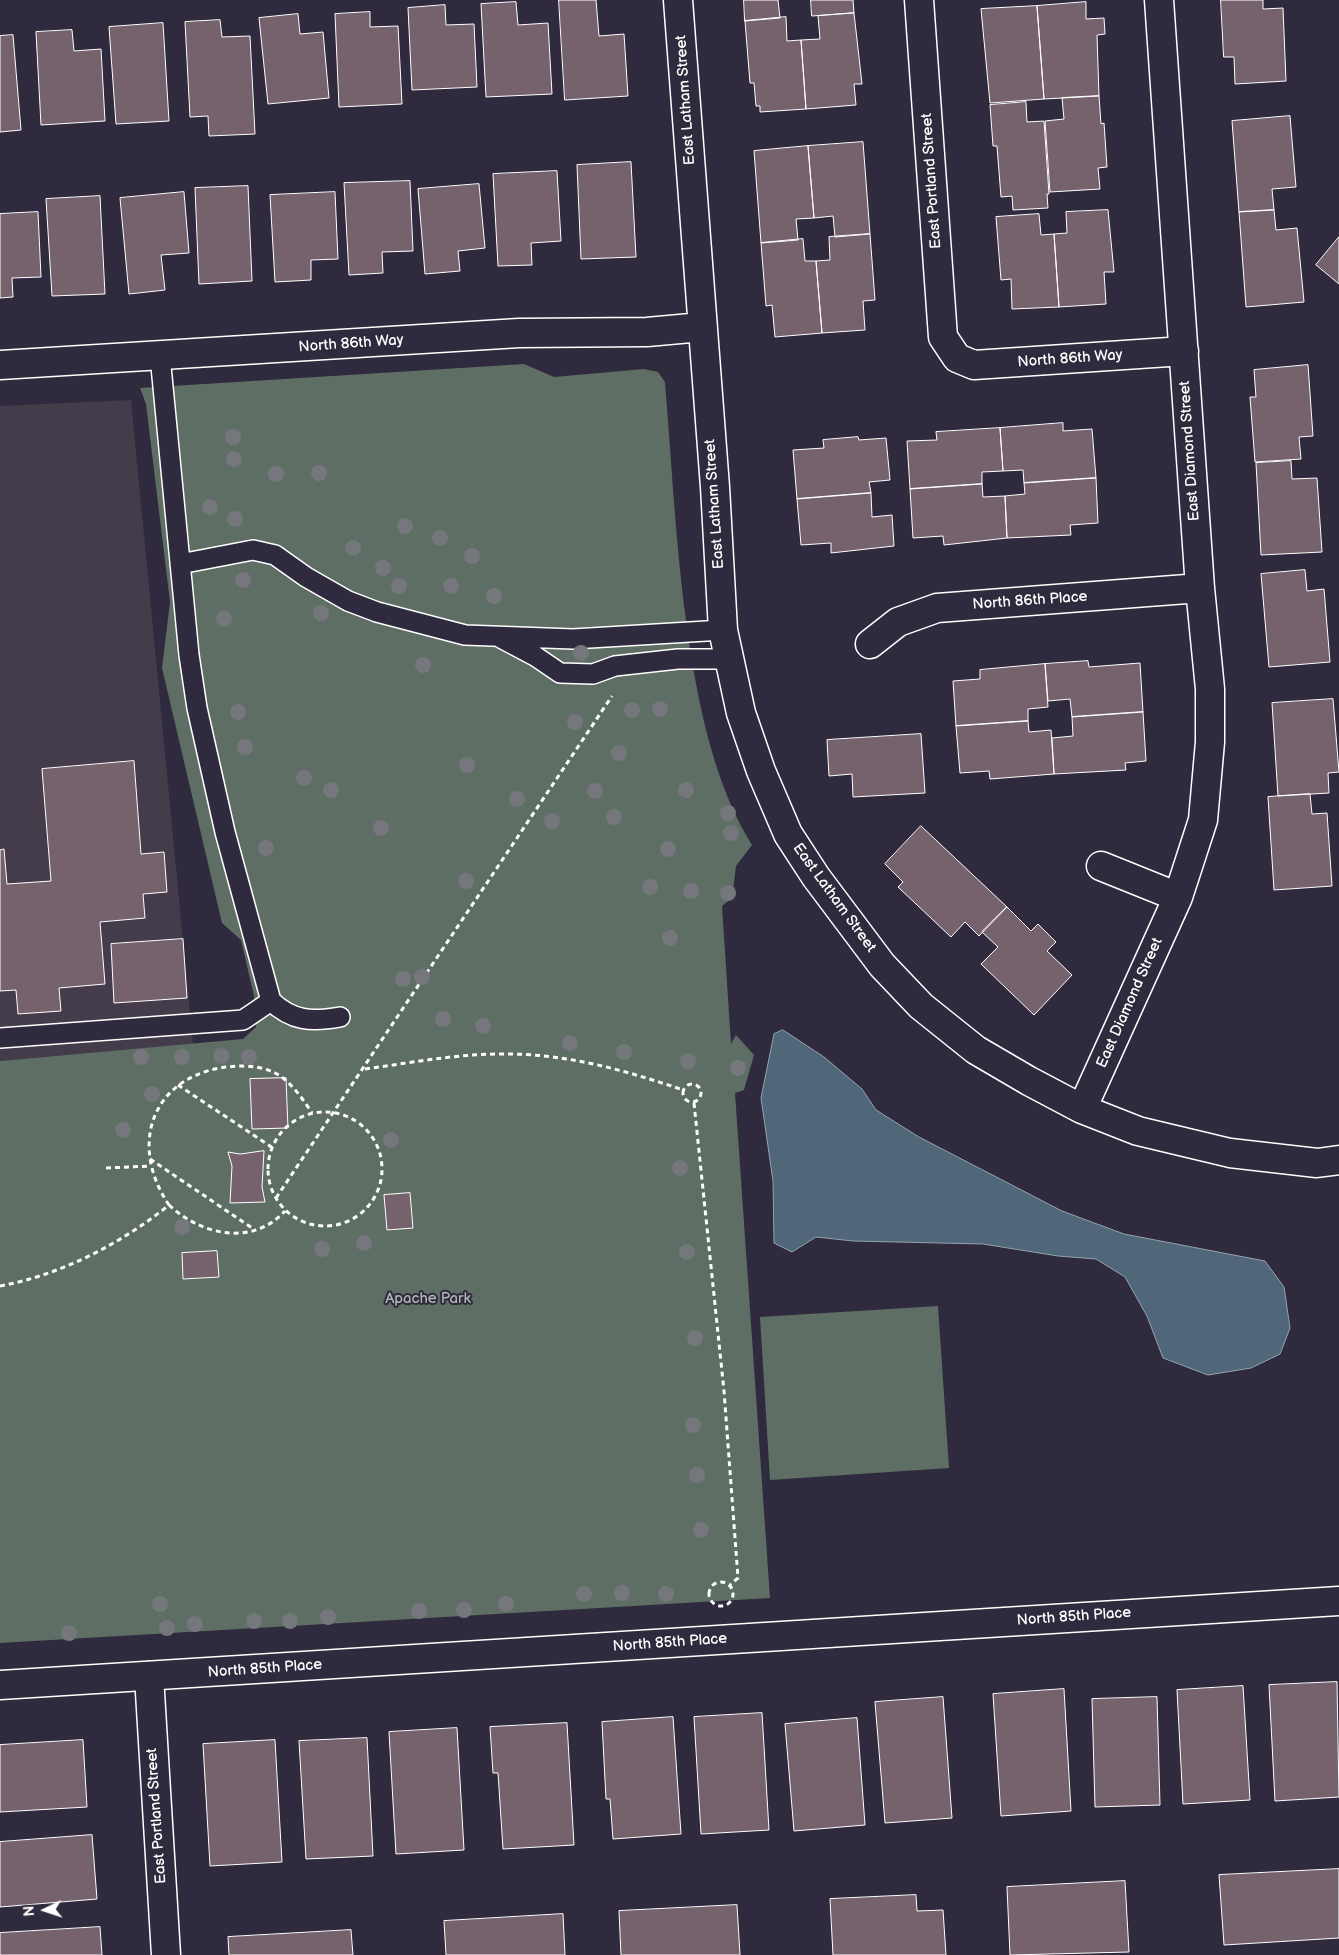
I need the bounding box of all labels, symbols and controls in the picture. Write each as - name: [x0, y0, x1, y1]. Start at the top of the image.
- street label: East Latham Street: [672, 34, 700, 166]
- street label: East Portland Street: [918, 113, 946, 249]
- street label: North 86th Way: [298, 331, 404, 357]
- street label: North 86th Way: [1017, 346, 1123, 372]
- street label: East Diamond Street: [1176, 380, 1204, 522]
- street label: East Latham Street: [701, 438, 729, 570]
- street label: North 86th Place: [972, 588, 1088, 614]
- street label: East Latham Street: [788, 840, 880, 956]
- street label: East Diamond Street: [1093, 935, 1167, 1071]
- park label: Apache Park: [385, 1290, 471, 1308]
- street label: North 85th Place: [1016, 1604, 1132, 1630]
- street label: North 85th Place: [612, 1630, 728, 1656]
- street label: North 85th Place: [207, 1656, 323, 1682]
- street label: East Portland Street: [143, 1748, 171, 1884]
- north arrow: [20, 1885, 70, 1935]
- text: N: [21, 1905, 38, 1917]

